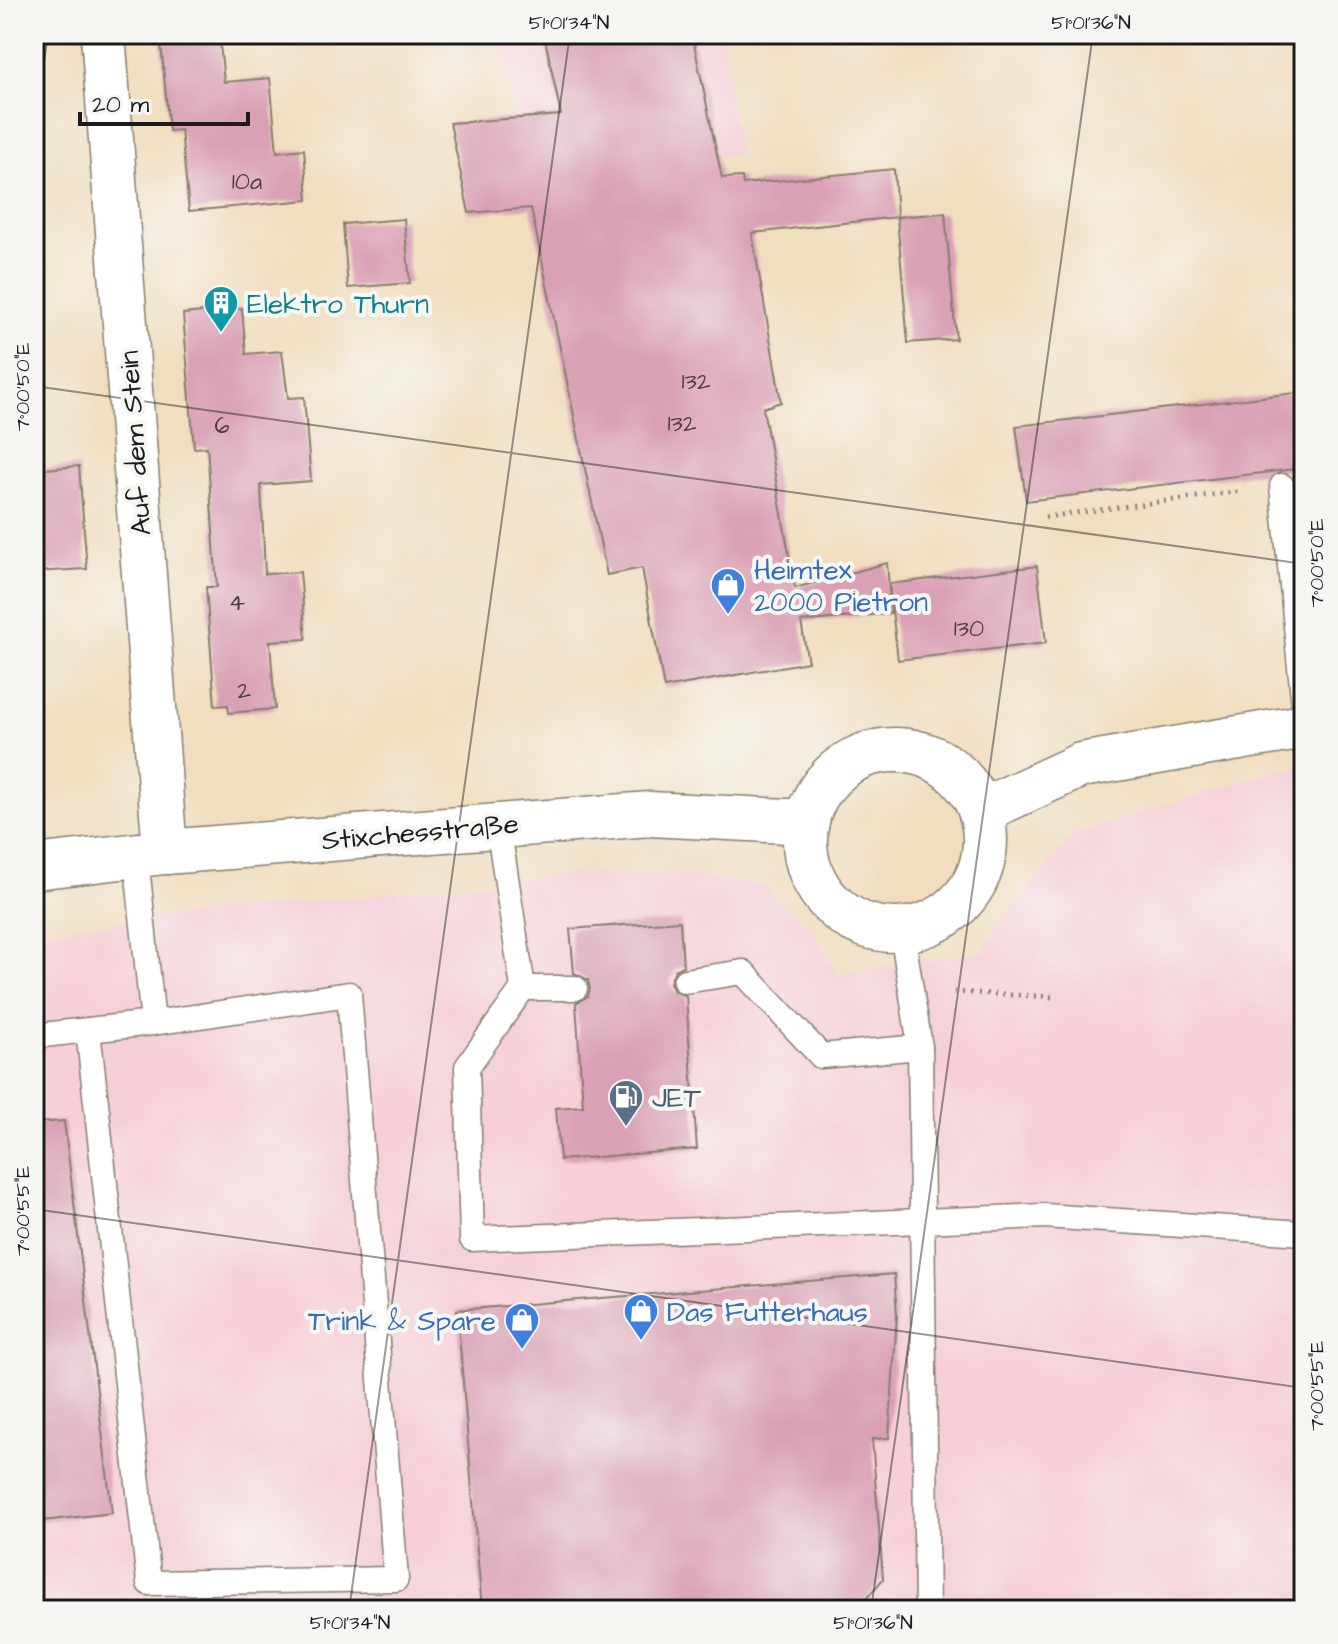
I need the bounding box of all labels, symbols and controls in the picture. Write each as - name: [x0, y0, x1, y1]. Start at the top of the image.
- text: 51°01'34"N: [529, 9, 609, 37]
- text: 51°01'36"N: [1051, 9, 1131, 37]
- scale bar: [80, 76, 248, 126]
- text: 20 m: [92, 88, 149, 122]
- house number: 10a: [232, 165, 262, 199]
- building icon: Elektro Thurn: [202, 284, 240, 334]
- place label: Elektro Thurn: [247, 285, 429, 324]
- text: 7°00'50"E: [9, 343, 37, 431]
- street label: Auf dem Stein: [110, 349, 161, 537]
- house number: 132: [681, 365, 711, 399]
- house number: 132: [667, 407, 697, 441]
- house number: 6: [214, 409, 230, 443]
- text: 7°00'50"E: [1303, 519, 1331, 607]
- place label: Heimtex 2000 Pietron: [754, 551, 928, 622]
- shop icon: Heimtex 2000 Pietron: [709, 566, 747, 616]
- house number: 4: [229, 586, 245, 620]
- house number: 130: [954, 612, 984, 646]
- house number: 2: [237, 674, 251, 708]
- street label: Stixchesstraße: [320, 804, 520, 861]
- fuel station icon: JET: [607, 1078, 645, 1128]
- place label: JET: [652, 1079, 701, 1118]
- text: 7°00'55"E: [9, 1166, 37, 1256]
- shop icon: Das Futterhaus: [622, 1292, 660, 1342]
- place label: Das Futterhaus: [667, 1293, 868, 1332]
- shop icon: Trink & Spare: [503, 1301, 541, 1351]
- place label: Trink & Spare: [308, 1302, 496, 1341]
- text: 7°00'55"E: [1303, 1341, 1331, 1431]
- text: 51°01'34"N: [310, 1609, 390, 1637]
- text: 51°01'36"N: [833, 1609, 913, 1637]

